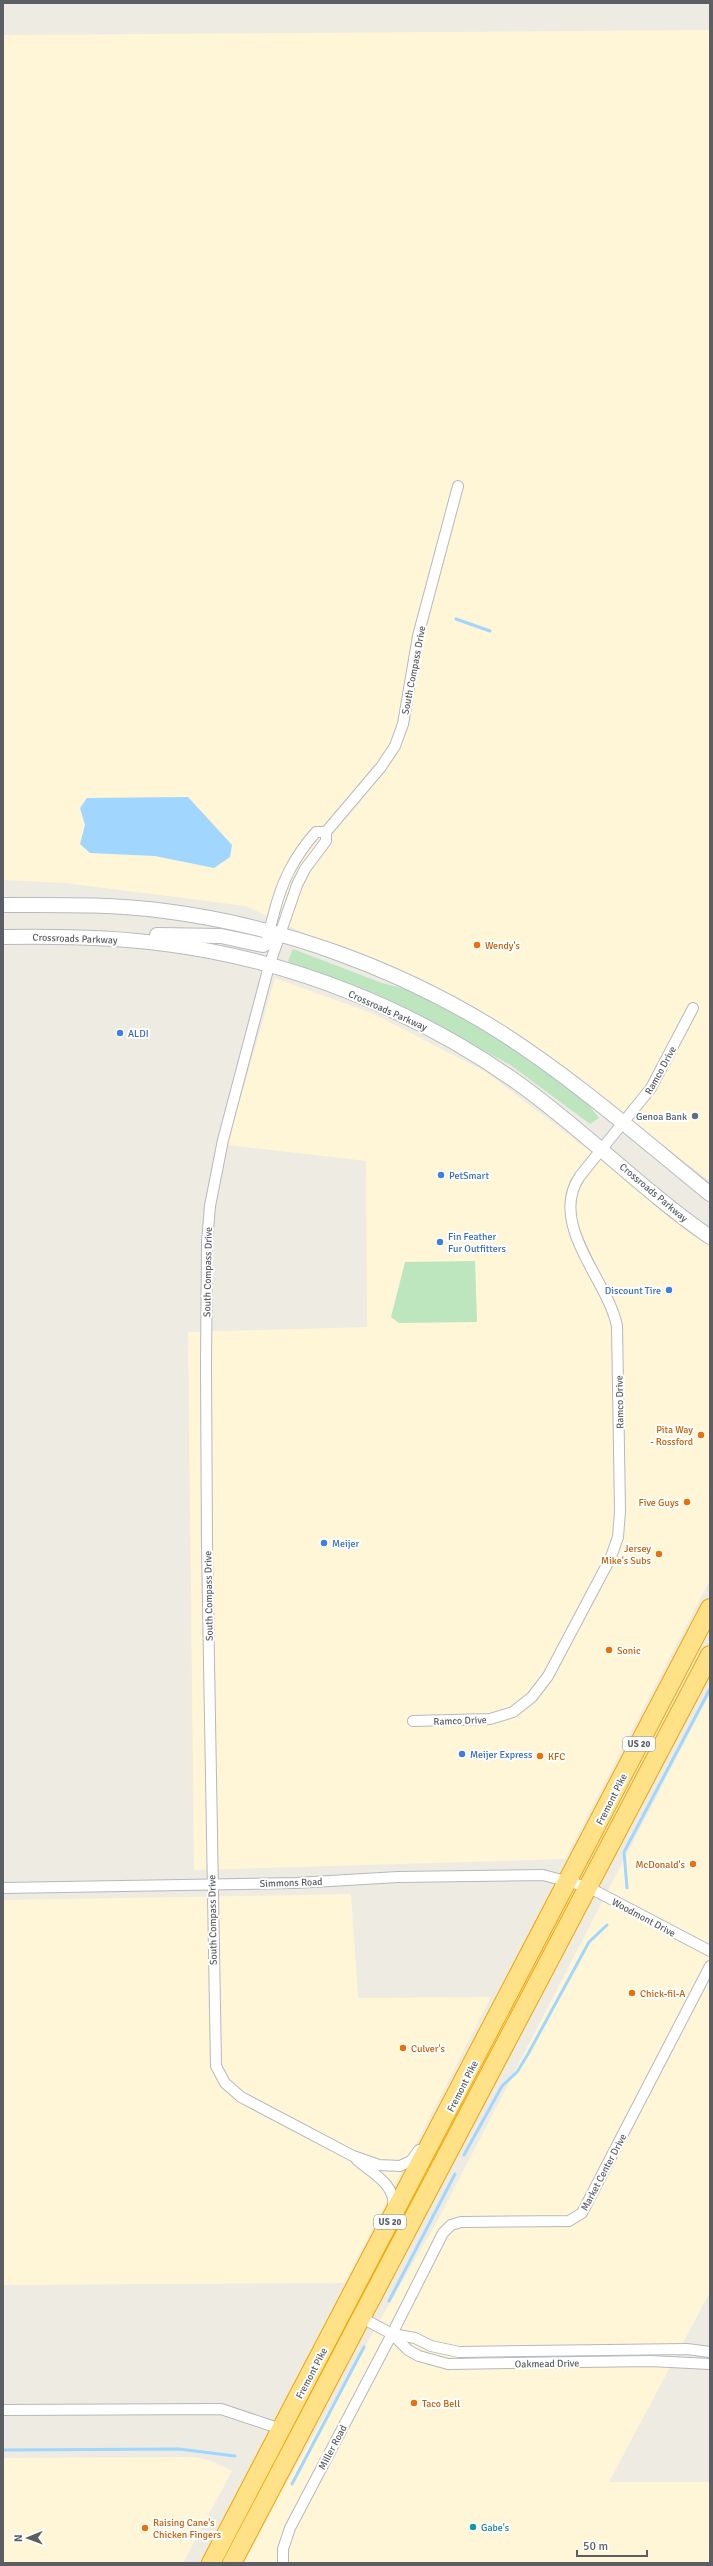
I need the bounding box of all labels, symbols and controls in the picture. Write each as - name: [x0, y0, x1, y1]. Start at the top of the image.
- street label: South Compass Drive: [399, 625, 428, 716]
- street label: Crossroads Parkway: [32, 932, 118, 946]
- marker: Wendy's: [472, 940, 482, 950]
- place label: Wendy's: [485, 940, 521, 952]
- street label: Crossroads Parkway: [346, 988, 429, 1034]
- marker: ALDI: [115, 1028, 125, 1038]
- place label: ALDI: [128, 1028, 149, 1040]
- street label: Ramco Drive: [643, 1044, 679, 1097]
- place label: Genoa Bank: [636, 1111, 687, 1123]
- marker: Genoa Bank: [690, 1111, 700, 1121]
- street label: Crossroads Parkway: [617, 1161, 690, 1225]
- marker: PetSmart: [436, 1170, 446, 1180]
- place label: PetSmart: [449, 1170, 489, 1182]
- street label: South Compass Drive: [201, 1227, 215, 1317]
- place label: Fin Feather Fur Outfitters: [448, 1231, 506, 1255]
- marker: Fin Feather Fur Outfitters: [435, 1237, 445, 1247]
- place label: Discount Tire: [605, 1285, 661, 1297]
- marker: Discount Tire: [664, 1285, 674, 1295]
- street label: Ramco Drive: [614, 1375, 626, 1429]
- place label: Pita Way - Rossford: [650, 1424, 693, 1448]
- marker: Pita Way - Rossford: [696, 1430, 706, 1440]
- place label: Five Guys: [639, 1497, 680, 1509]
- marker: Five Guys: [682, 1497, 692, 1507]
- marker: Meijer: [319, 1538, 329, 1548]
- place label: Meijer: [332, 1538, 360, 1550]
- place label: Jersey Mike's Subs: [601, 1543, 652, 1567]
- marker: Jersey Mike's Subs: [654, 1549, 664, 1559]
- street label: South Compass Drive: [202, 1551, 216, 1641]
- marker: Sonic: [604, 1645, 614, 1655]
- place label: Sonic: [617, 1645, 641, 1657]
- street label: Ramco Drive: [433, 1714, 487, 1728]
- road number: US 20: [623, 1737, 655, 1751]
- marker: Meijer Express: [457, 1749, 467, 1759]
- place label: Meijer Express: [470, 1749, 533, 1761]
- marker: KFC: [535, 1751, 545, 1761]
- place label: KFC: [548, 1751, 565, 1763]
- street label: Fremont Pike: [594, 1772, 630, 1827]
- place label: McDonald's: [635, 1859, 686, 1871]
- marker: McDonald's: [688, 1859, 698, 1869]
- street label: South Compass Drive: [206, 1875, 220, 1965]
- street label: Simmons Road: [259, 1876, 323, 1890]
- street label: Woodmont Drive: [610, 1896, 677, 1940]
- marker: Chick-fil-A: [627, 1988, 637, 1998]
- place label: Chick-fil-A: [640, 1988, 685, 2000]
- marker: Culver's: [398, 2043, 408, 2053]
- place label: Culver's: [411, 2043, 445, 2055]
- street label: Fremont Pike: [445, 2059, 481, 2114]
- street label: Market Center Drive: [579, 2132, 629, 2213]
- road number: US 20: [374, 2215, 406, 2229]
- street label: Fremont Pike: [293, 2346, 330, 2401]
- street label: Oakmead Drive: [515, 2357, 579, 2371]
- marker: Taco Bell: [409, 2398, 419, 2408]
- place label: Taco Bell: [422, 2398, 460, 2410]
- street label: Miller Road: [316, 2423, 350, 2472]
- place label: Raising Cane's Chicken Fingers: [153, 2517, 222, 2541]
- north arrow: [8, 2518, 48, 2558]
- marker: Gabe's: [468, 2522, 478, 2532]
- place label: Gabe's: [481, 2522, 510, 2534]
- marker: Raising Cane's Chicken Fingers: [140, 2523, 150, 2533]
- scale bar: [577, 2532, 647, 2558]
- text: N: [12, 2534, 25, 2542]
- text: 50 m: [583, 2539, 608, 2554]

